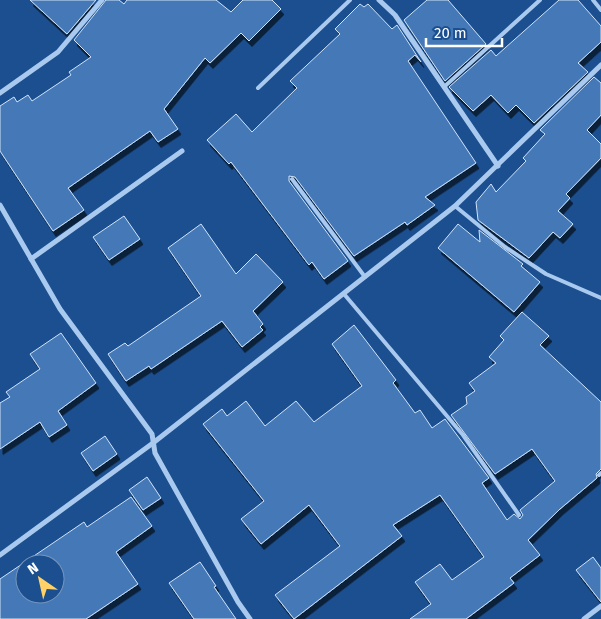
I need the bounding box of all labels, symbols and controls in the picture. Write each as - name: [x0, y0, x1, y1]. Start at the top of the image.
- scale bar: [426, 15, 502, 47]
- text: 20 m: [434, 24, 467, 42]
- north arrow: [15, 554, 65, 604]
- text: N: [24, 559, 42, 578]

